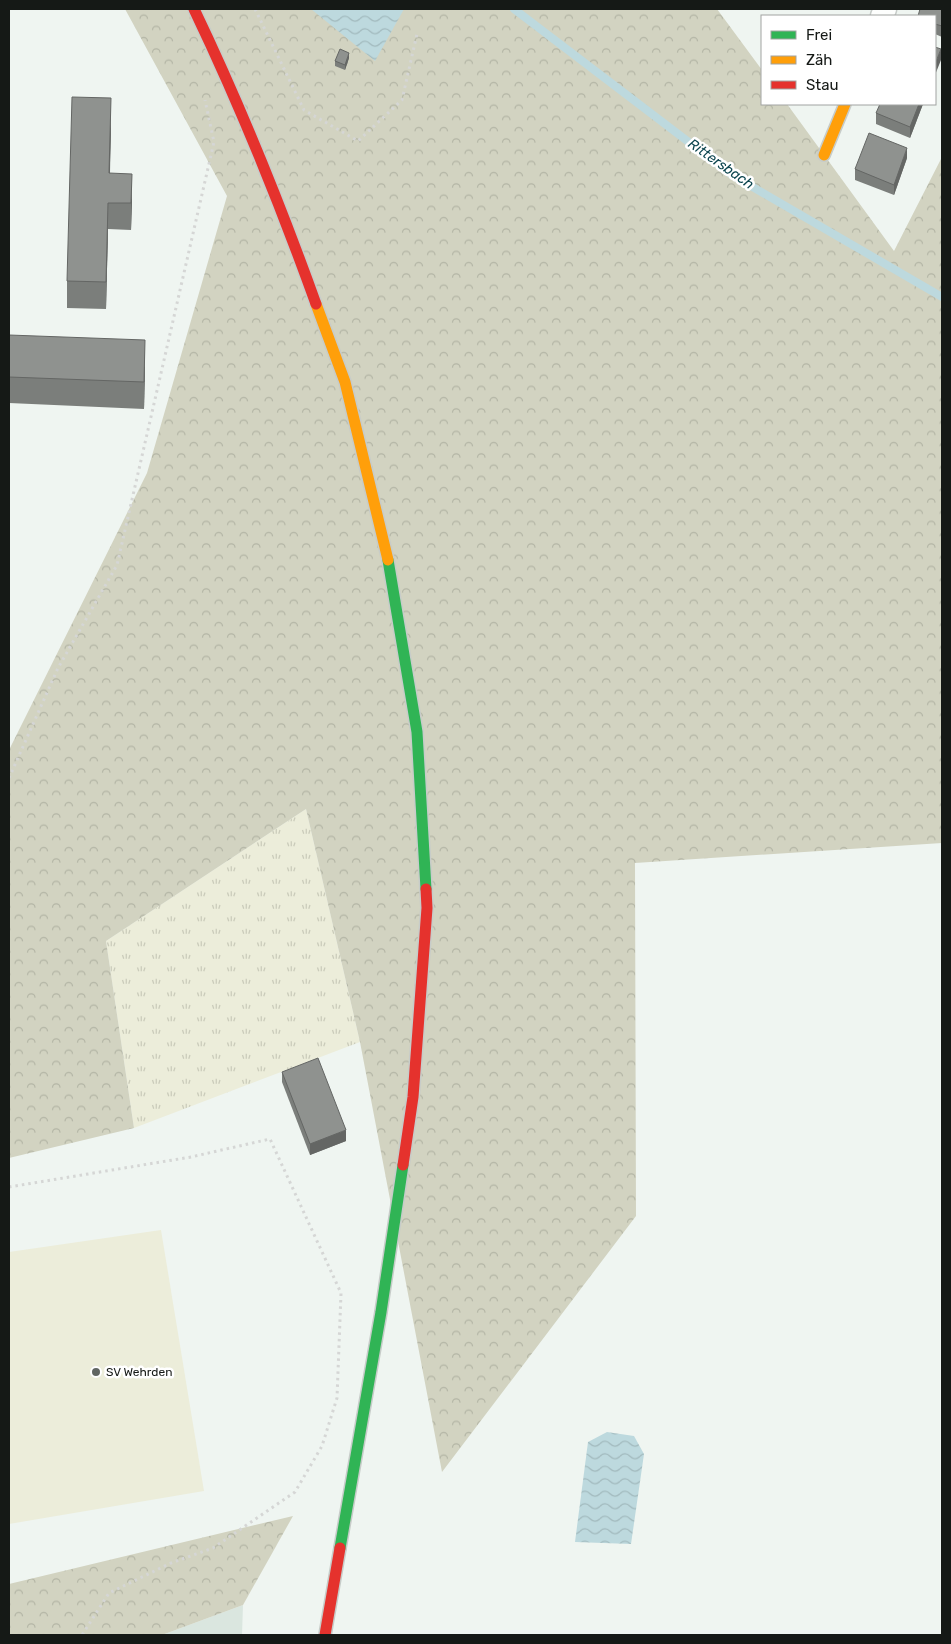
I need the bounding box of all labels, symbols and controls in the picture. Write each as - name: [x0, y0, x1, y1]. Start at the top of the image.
- legend: [761, 15, 936, 105]
- text: Frei: [806, 26, 832, 44]
- text: Zäh: [806, 51, 832, 69]
- text: Stau: [806, 76, 839, 94]
- water label: Rittersbach: [685, 135, 757, 193]
- place label: SV Wehrden: [106, 1365, 172, 1379]
- marker: SV Wehrden: [90, 1366, 102, 1378]

